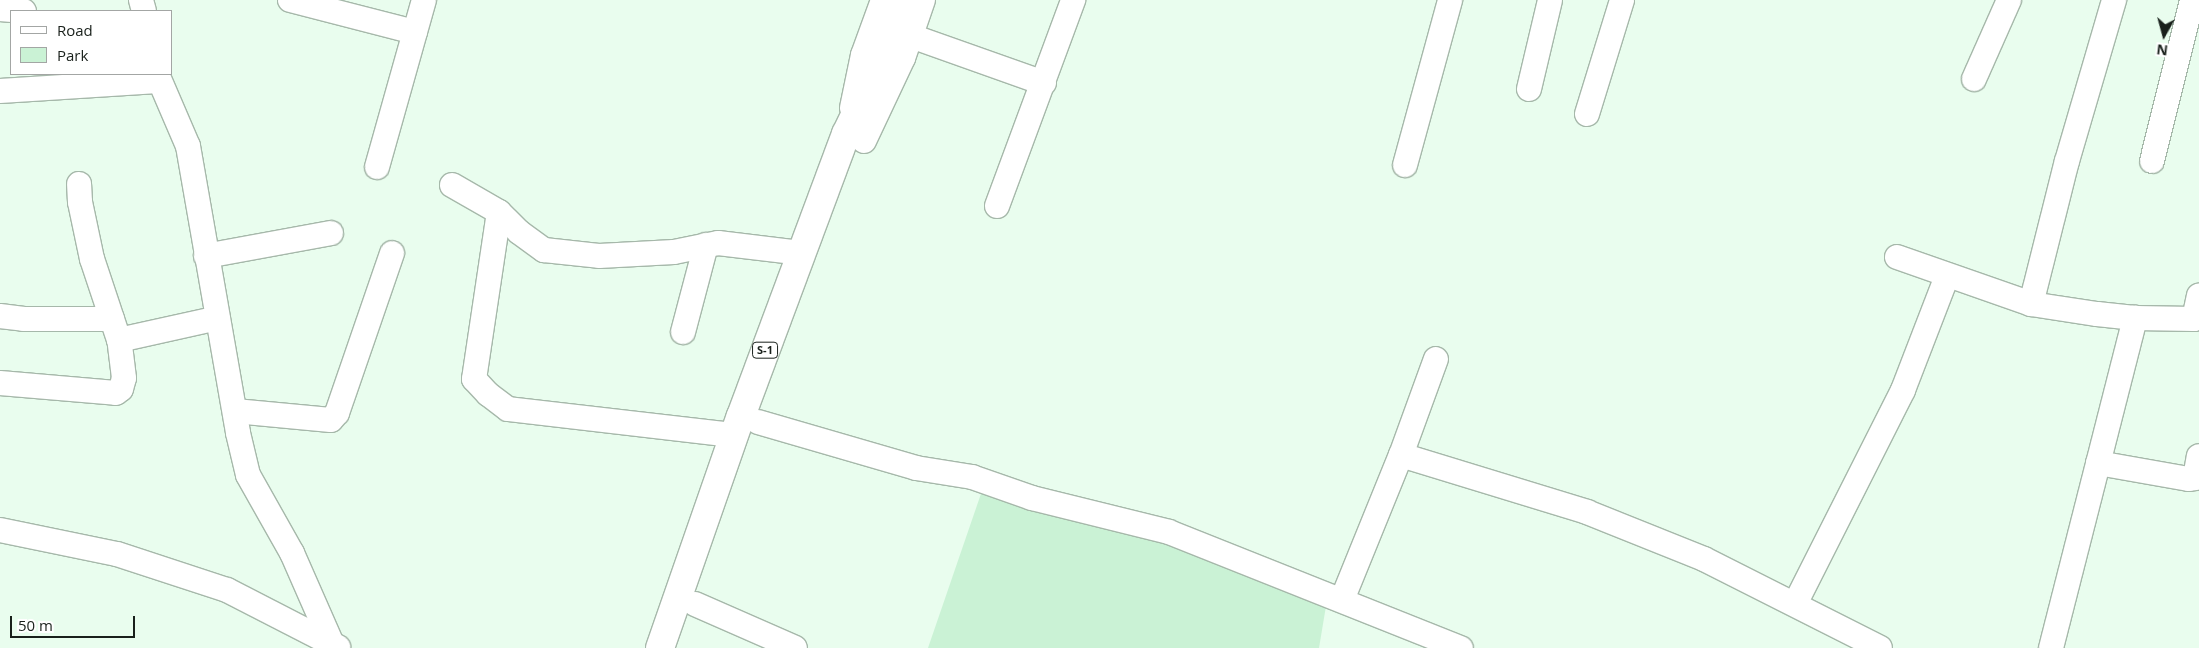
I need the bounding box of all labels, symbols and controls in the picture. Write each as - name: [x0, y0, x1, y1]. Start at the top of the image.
- legend: [10, 10, 172, 75]
- north arrow: [2139, 10, 2189, 60]
- text: Road: [57, 20, 93, 40]
- text: N: [2155, 40, 2169, 61]
- text: Park: [57, 45, 88, 65]
- road number: S-1: [751, 342, 779, 358]
- scale bar: [12, 606, 138, 638]
- text: 50 m: [18, 615, 53, 635]

